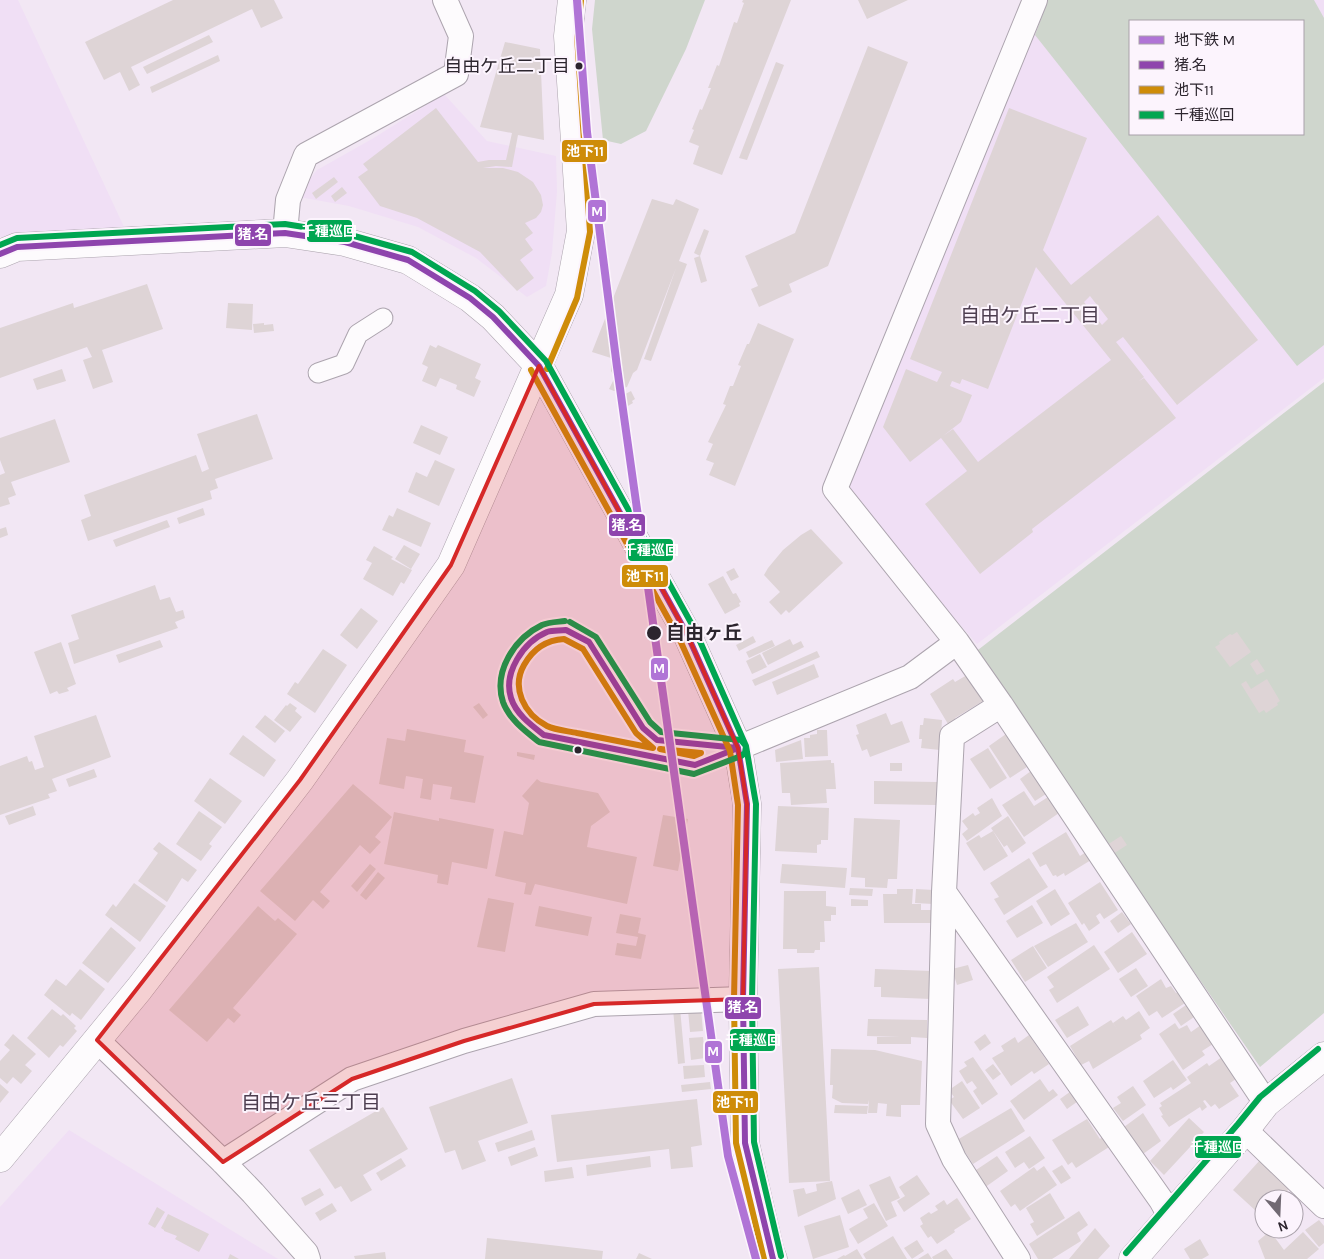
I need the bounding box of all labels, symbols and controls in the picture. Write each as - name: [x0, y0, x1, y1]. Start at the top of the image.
- legend: [1129, 20, 1304, 135]
- text: 地下鉄 M: [1174, 31, 1235, 49]
- place label: 自由ケ丘二丁目: [444, 55, 570, 77]
- text: 猪.名: [1174, 56, 1207, 74]
- marker: 自由ケ丘二丁目: [574, 61, 584, 71]
- text: 池下11: [1174, 81, 1214, 99]
- text: 千種巡回: [1174, 106, 1234, 124]
- line badge: 池下11: [561, 139, 608, 163]
- text: 池下11: [566, 143, 604, 160]
- line badge: M: [587, 199, 607, 223]
- text: M: [591, 203, 603, 220]
- line badge: 千種巡回: [306, 219, 353, 243]
- line badge: 猪.名: [234, 223, 272, 247]
- text: 千種巡回: [301, 223, 357, 240]
- text: 猪.名: [237, 226, 269, 243]
- district label: 自由ケ丘二丁目: [960, 304, 1100, 327]
- line badge: 猪.名: [608, 513, 646, 537]
- text: 猪.名: [611, 517, 643, 534]
- line badge: 千種巡回: [627, 538, 674, 562]
- text: 千種巡回: [623, 542, 679, 559]
- line badge: 池下11: [621, 564, 669, 588]
- text: 池下11: [626, 568, 664, 585]
- place label: 自由ヶ丘: [666, 622, 742, 644]
- marker: 自由ヶ丘: [645, 624, 663, 642]
- line badge: M: [650, 657, 669, 681]
- text: M: [653, 660, 665, 677]
- unlabelled marker: [573, 745, 583, 755]
- line badge: 猪.名: [724, 996, 762, 1020]
- text: 猪.名: [727, 999, 759, 1016]
- line badge: 千種巡回: [729, 1028, 776, 1052]
- text: 千種巡回: [725, 1032, 781, 1049]
- line badge: M: [704, 1040, 723, 1064]
- text: M: [707, 1043, 719, 1060]
- line badge: 池下11: [712, 1090, 759, 1114]
- district label: 自由ケ丘三丁目: [241, 1091, 381, 1114]
- text: 池下11: [716, 1094, 754, 1111]
- line badge: 千種巡回: [1194, 1135, 1242, 1159]
- text: 千種巡回: [1190, 1139, 1246, 1156]
- north arrow: [1254, 1189, 1304, 1239]
- text: N: [1276, 1216, 1291, 1235]

